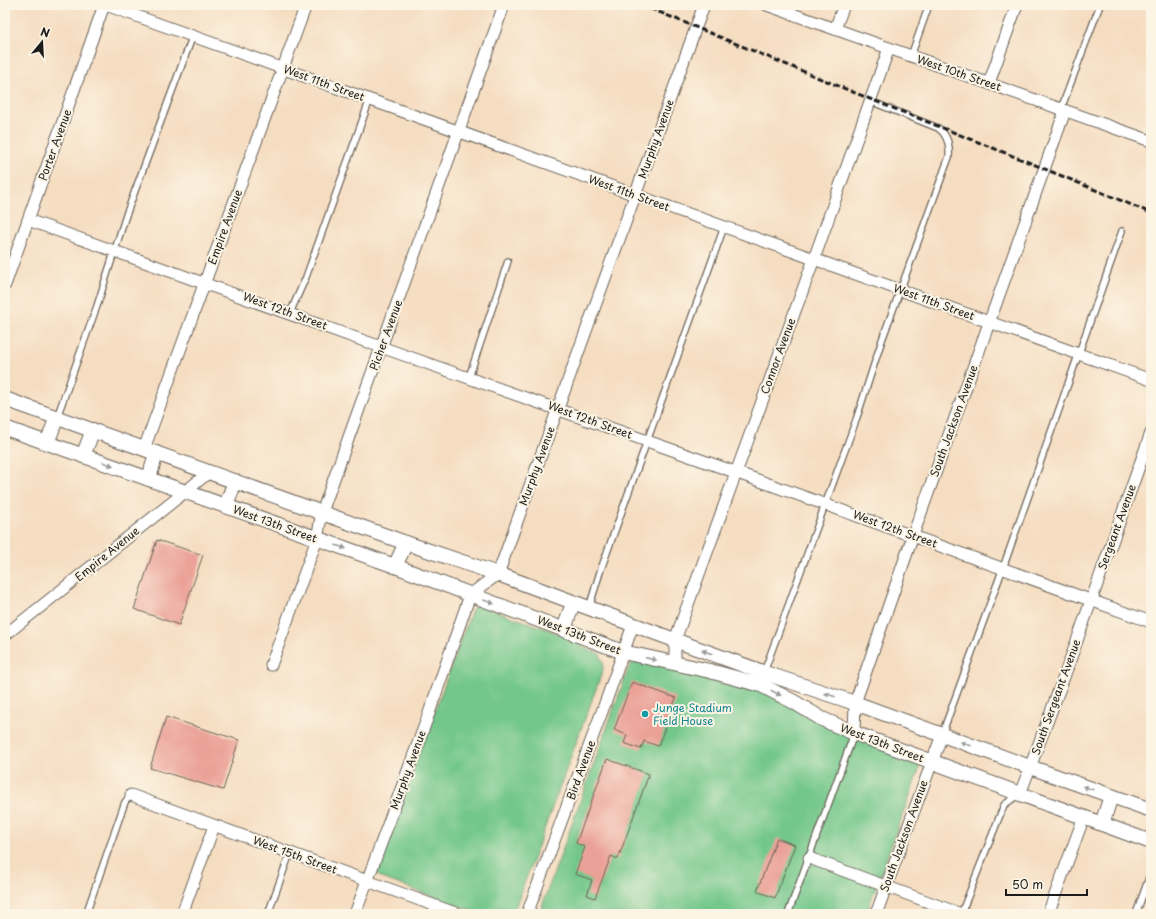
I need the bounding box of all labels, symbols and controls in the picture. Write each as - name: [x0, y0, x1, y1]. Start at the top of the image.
- north arrow: [22, 22, 62, 62]
- text: N: [38, 23, 52, 42]
- street label: West 10th Street: [915, 50, 1004, 95]
- street label: West 11th Street: [281, 60, 368, 105]
- street label: Murphy Avenue: [633, 96, 678, 181]
- street label: Porter Avenue: [34, 107, 75, 183]
- street label: West 11th Street: [586, 170, 673, 215]
- street label: Empire Avenue: [203, 187, 246, 267]
- street label: West 11th Street: [891, 279, 978, 324]
- street label: West 12th Street: [241, 287, 330, 334]
- street label: Picher Avenue: [365, 297, 406, 373]
- street label: Connor Avenue: [756, 315, 799, 396]
- street label: South Jackson Avenue: [925, 363, 982, 479]
- street label: West 12th Street: [546, 396, 635, 443]
- street label: Murphy Avenue: [514, 423, 559, 508]
- one-way arrow: [102, 462, 114, 468]
- street label: Sergeant Avenue: [1093, 482, 1140, 572]
- street label: West 13th Street: [231, 500, 320, 547]
- street label: West 12th Street: [851, 505, 940, 552]
- street label: Empire Avenue: [71, 522, 143, 585]
- one-way arrow: [335, 545, 347, 551]
- one-way arrow: [484, 599, 496, 605]
- street label: West 13th Street: [535, 611, 624, 659]
- street label: South Sergeant Avenue: [1027, 637, 1084, 757]
- one-way arrow: [701, 649, 713, 655]
- one-way arrow: [645, 656, 657, 662]
- one-way arrow: [770, 690, 782, 696]
- one-way arrow: [824, 691, 836, 697]
- place label: Junge Stadium Field House: [653, 699, 732, 729]
- marker: Junge Stadium Field House: [640, 709, 650, 719]
- street label: West 13th Street: [838, 719, 927, 767]
- street label: Murphy Avenue: [385, 727, 430, 812]
- street label: Bird Avenue: [562, 738, 599, 802]
- one-way arrow: [959, 740, 971, 746]
- street label: South Jackson Avenue: [875, 778, 932, 894]
- one-way arrow: [1081, 784, 1093, 790]
- street label: West 15th Street: [251, 831, 340, 878]
- scale bar: [1006, 871, 1087, 897]
- text: 50 m: [1012, 875, 1043, 893]

